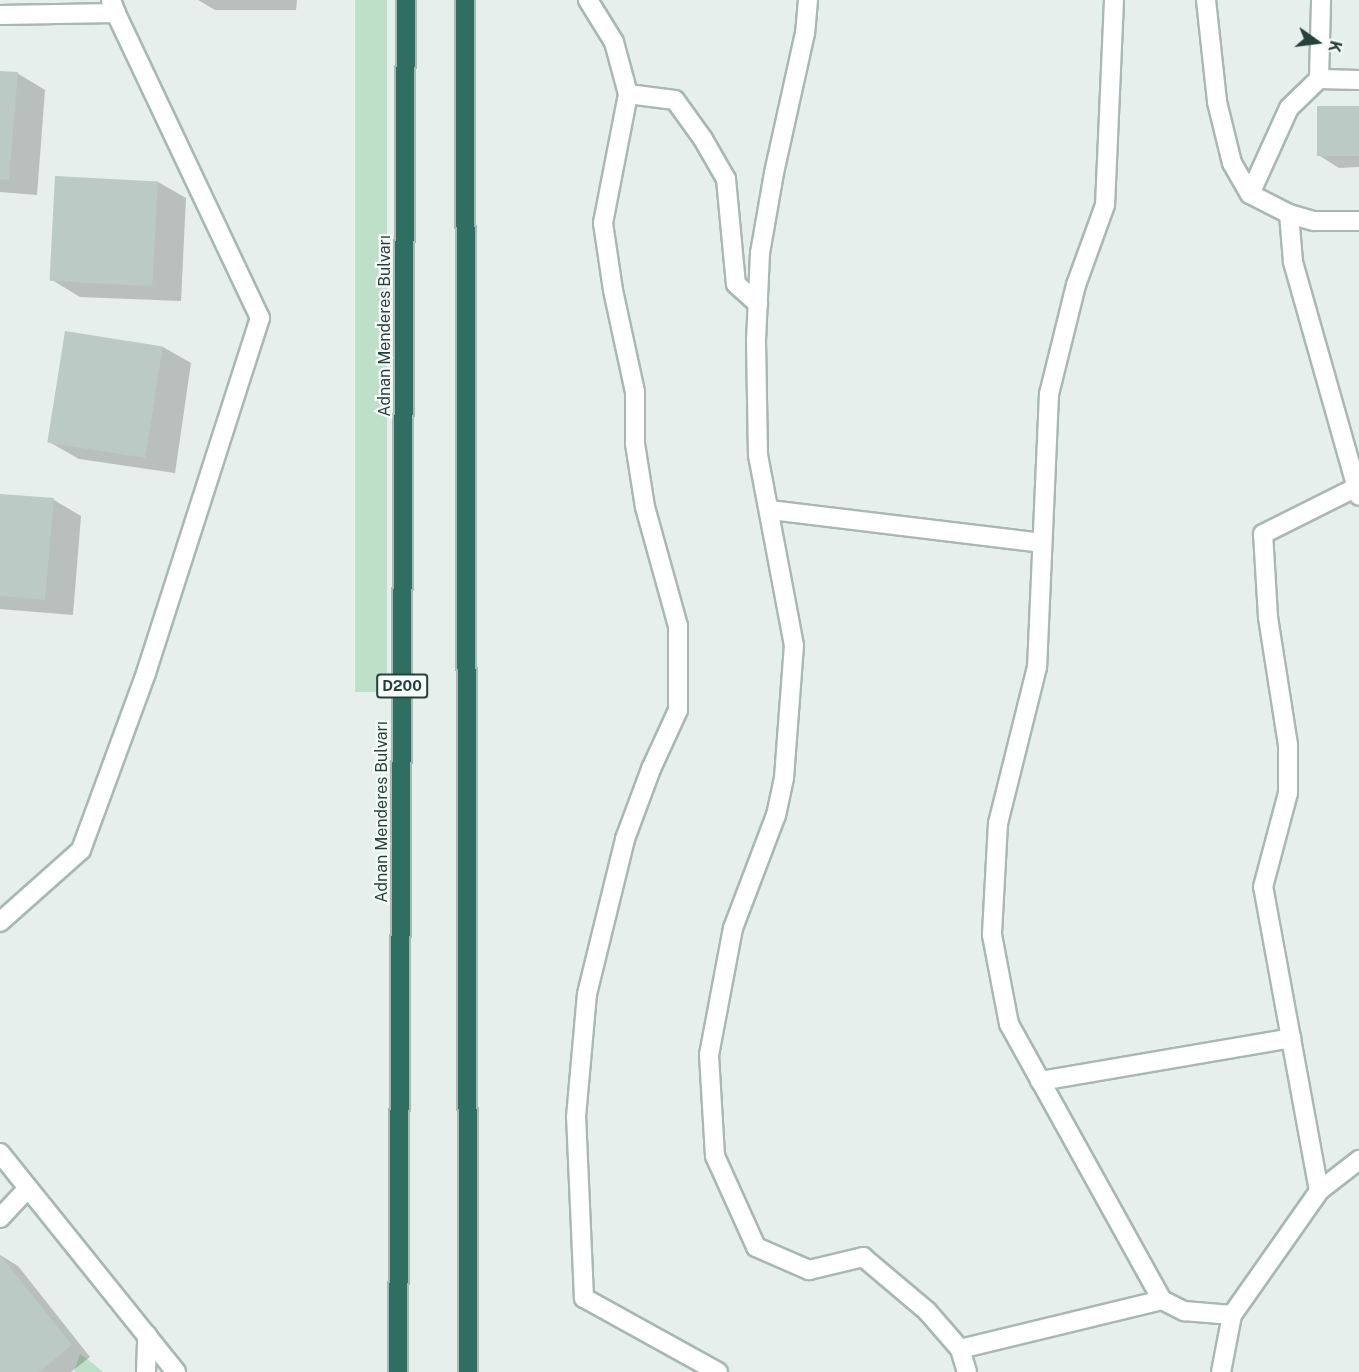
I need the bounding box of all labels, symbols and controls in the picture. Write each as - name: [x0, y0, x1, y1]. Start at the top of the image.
- north arrow: [1287, 12, 1347, 72]
- text: K: [1324, 39, 1346, 54]
- street label: Adnan Menderes Bulvarı: [375, 235, 395, 417]
- road number: D200: [375, 674, 429, 698]
- street label: Adnan Menderes Bulvarı: [372, 721, 392, 903]

